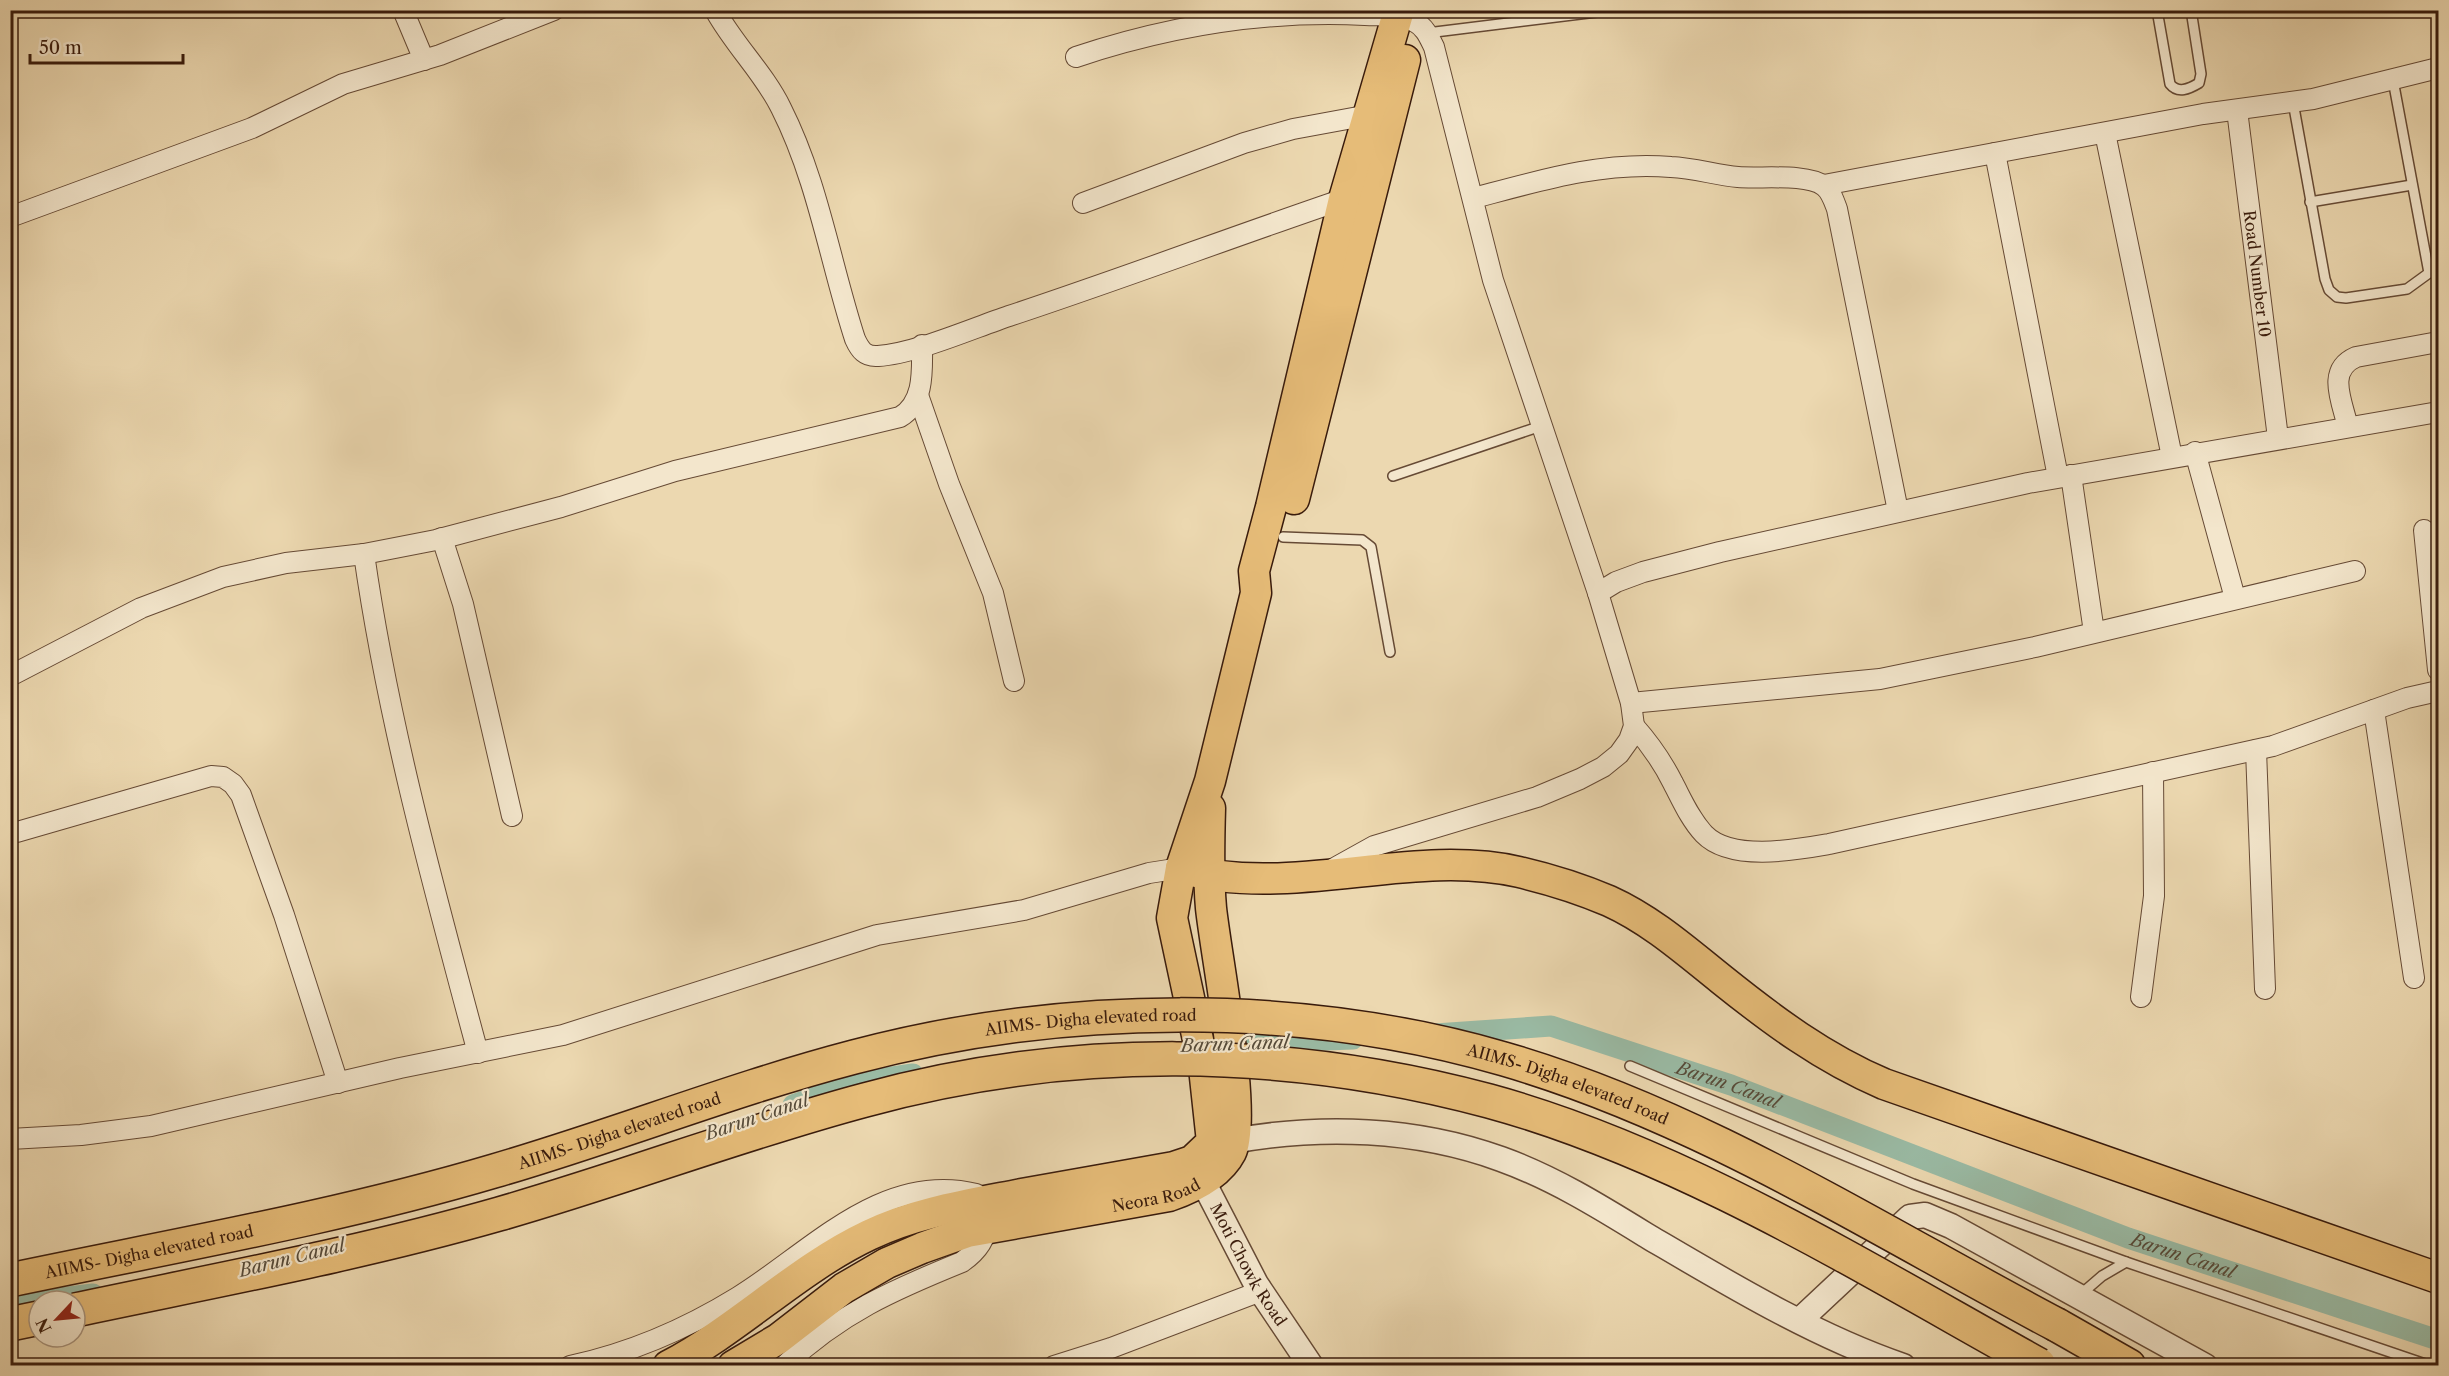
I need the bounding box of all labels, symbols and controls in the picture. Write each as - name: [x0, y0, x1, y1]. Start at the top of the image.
- scale bar: [30, 27, 183, 65]
- text: 50 m: [39, 37, 82, 59]
- street label: Road Number 10: [2240, 209, 2275, 338]
- street label: AIIMS- Digha elevated road: [983, 1005, 1197, 1040]
- water label: Barun Canal: [1178, 1031, 1292, 1057]
- street label: AIIMS- Digha elevated road: [1464, 1039, 1672, 1129]
- water label: Barun Canal: [1672, 1056, 1785, 1115]
- street label: AIIMS- Digha elevated road: [515, 1088, 724, 1174]
- water label: Barun Canal: [700, 1088, 814, 1146]
- street label: Neora Road: [1110, 1174, 1204, 1216]
- street label: Moti Chowk Road: [1206, 1200, 1291, 1330]
- street label: AIIMS- Digha elevated road: [42, 1221, 255, 1283]
- water label: Barun Canal: [2126, 1228, 2240, 1284]
- water label: Barun Canal: [235, 1234, 349, 1282]
- north arrow: [27, 1289, 87, 1349]
- text: N: [31, 1315, 56, 1336]

